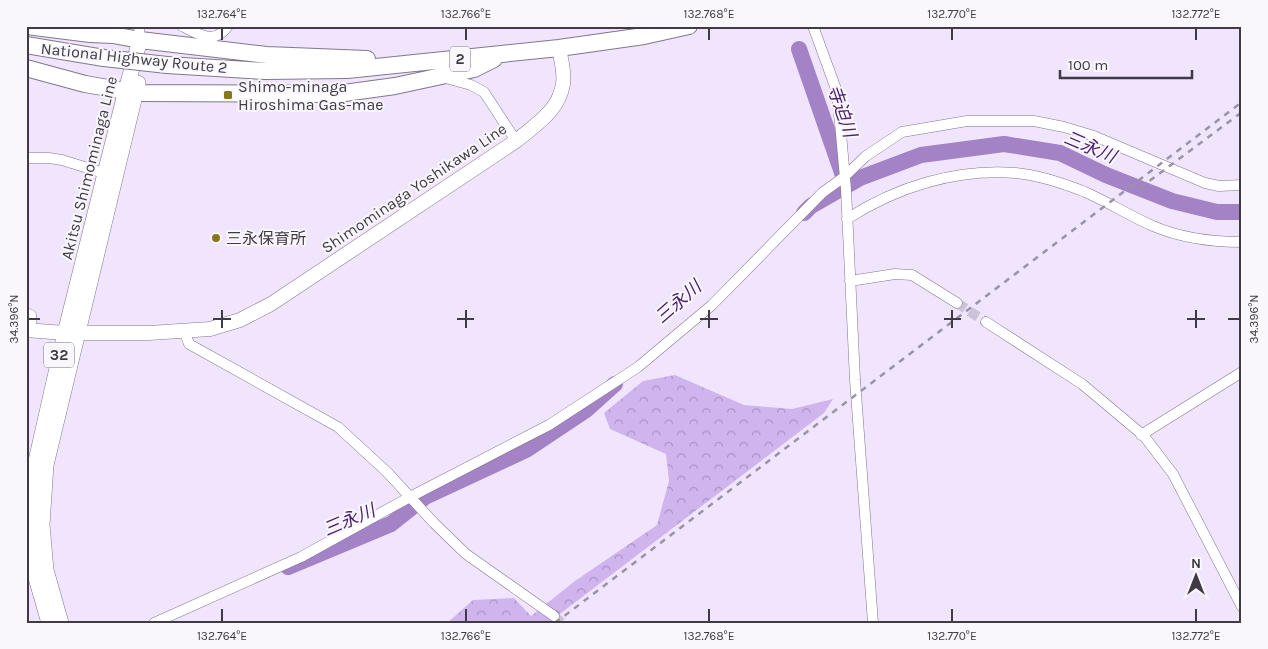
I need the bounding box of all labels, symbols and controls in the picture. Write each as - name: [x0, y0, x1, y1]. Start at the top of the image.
- text: 132.764°E: [197, 7, 247, 21]
- text: 132.766°E: [441, 7, 491, 21]
- text: 132.768°E: [684, 7, 734, 21]
- text: 132.770°E: [927, 7, 977, 21]
- text: 132.772°E: [1171, 7, 1221, 21]
- street label: National Highway Route 2: [40, 39, 228, 77]
- road number: 2: [450, 46, 470, 72]
- scale bar: [1060, 48, 1193, 80]
- text: 100 m: [1068, 56, 1108, 74]
- street label: Akitsu Shimominaga Line: [57, 74, 121, 262]
- place label: Shimo-minaga Hiroshima Gas-mae: [238, 77, 383, 114]
- water label: 寺迫川: [823, 82, 862, 142]
- marker: Shimo-minaga Hiroshima Gas-mae: [222, 89, 234, 101]
- street label: Shimominaga Yoshikawa Line: [318, 119, 510, 257]
- water label: 三永川: [1061, 126, 1121, 168]
- place label: 三永保育所: [226, 229, 306, 248]
- marker: 三永保育所: [210, 232, 222, 244]
- water label: 三永川: [650, 275, 707, 328]
- text: 34.396°N: [7, 294, 21, 344]
- text: 34.396°N: [1247, 294, 1261, 344]
- road number: 32: [44, 342, 74, 368]
- water label: 三永川: [320, 499, 380, 541]
- north arrow: [1170, 552, 1220, 602]
- text: N: [1191, 555, 1201, 572]
- text: 132.764°E: [197, 629, 247, 643]
- text: 132.766°E: [441, 629, 491, 643]
- text: 132.768°E: [684, 629, 734, 643]
- text: 132.770°E: [927, 629, 977, 643]
- text: 132.772°E: [1171, 629, 1221, 643]

